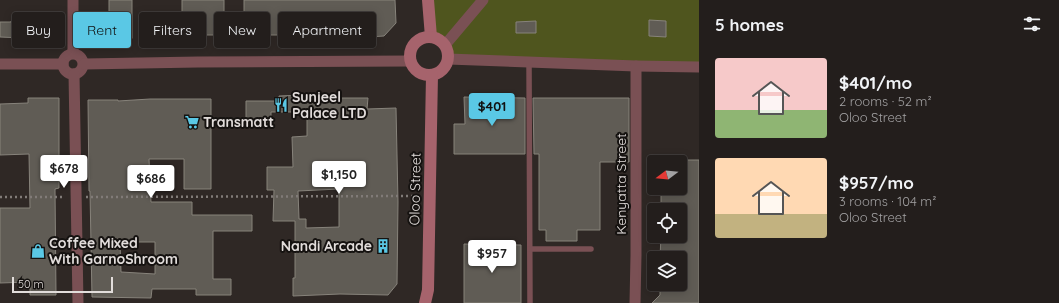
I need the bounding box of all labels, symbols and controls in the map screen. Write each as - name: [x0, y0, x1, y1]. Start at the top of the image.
- chip: Buy: [12, 12, 65, 48]
- chip: Rent: [73, 12, 131, 48]
- chip: Filters: [139, 12, 206, 48]
- chip: New: [214, 12, 270, 48]
- chip: Apartment: [278, 12, 376, 48]
- icon: filters: [1021, 13, 1043, 35]
- text: 5 homes: [715, 14, 784, 35]
- text: $401/mo: [839, 72, 912, 93]
- icon: home: [747, 74, 795, 122]
- place label: Sunjeel Palace LTD: [292, 88, 366, 122]
- pin: $401: [468, 93, 516, 127]
- text: 2 rooms · 52 m²: [839, 93, 932, 109]
- restaurant icon: Sunjeel Palace LTD: [273, 97, 289, 113]
- text: $401: [478, 98, 506, 114]
- text: Oloo Street: [839, 109, 907, 125]
- place label: Transmatt: [203, 113, 274, 131]
- supermarket icon: Transmatt: [184, 114, 200, 130]
- street label: Kenyatta Street: [612, 133, 630, 235]
- street label: Oloo Street: [405, 152, 425, 226]
- pin: $678: [40, 155, 88, 189]
- north arrow: [647, 155, 687, 195]
- map controls: [647, 155, 687, 291]
- text: $678: [49, 160, 79, 176]
- pin: $1,150: [306, 161, 372, 195]
- pin: $686: [127, 165, 175, 199]
- text: $1,150: [321, 166, 357, 182]
- text: $686: [136, 170, 166, 186]
- text: $957/mo: [839, 172, 914, 193]
- icon: home: [747, 174, 795, 222]
- text: 3 rooms · 104 m²: [839, 193, 936, 209]
- button: locate: [647, 203, 687, 243]
- text: Oloo Street: [839, 209, 907, 225]
- place label: Coffee Mixed With GarnoShroom: [49, 234, 178, 268]
- place label: Nandi Arcade: [281, 237, 372, 255]
- building icon: Nandi Arcade: [375, 238, 391, 254]
- pin: $957: [468, 240, 516, 274]
- shop icon: Coffee Mixed With GarnoShroom: [30, 243, 46, 259]
- text: $957: [477, 245, 507, 261]
- button: layers: [647, 251, 687, 291]
- scale bar: [12, 275, 113, 294]
- text: 50 m: [18, 277, 44, 291]

